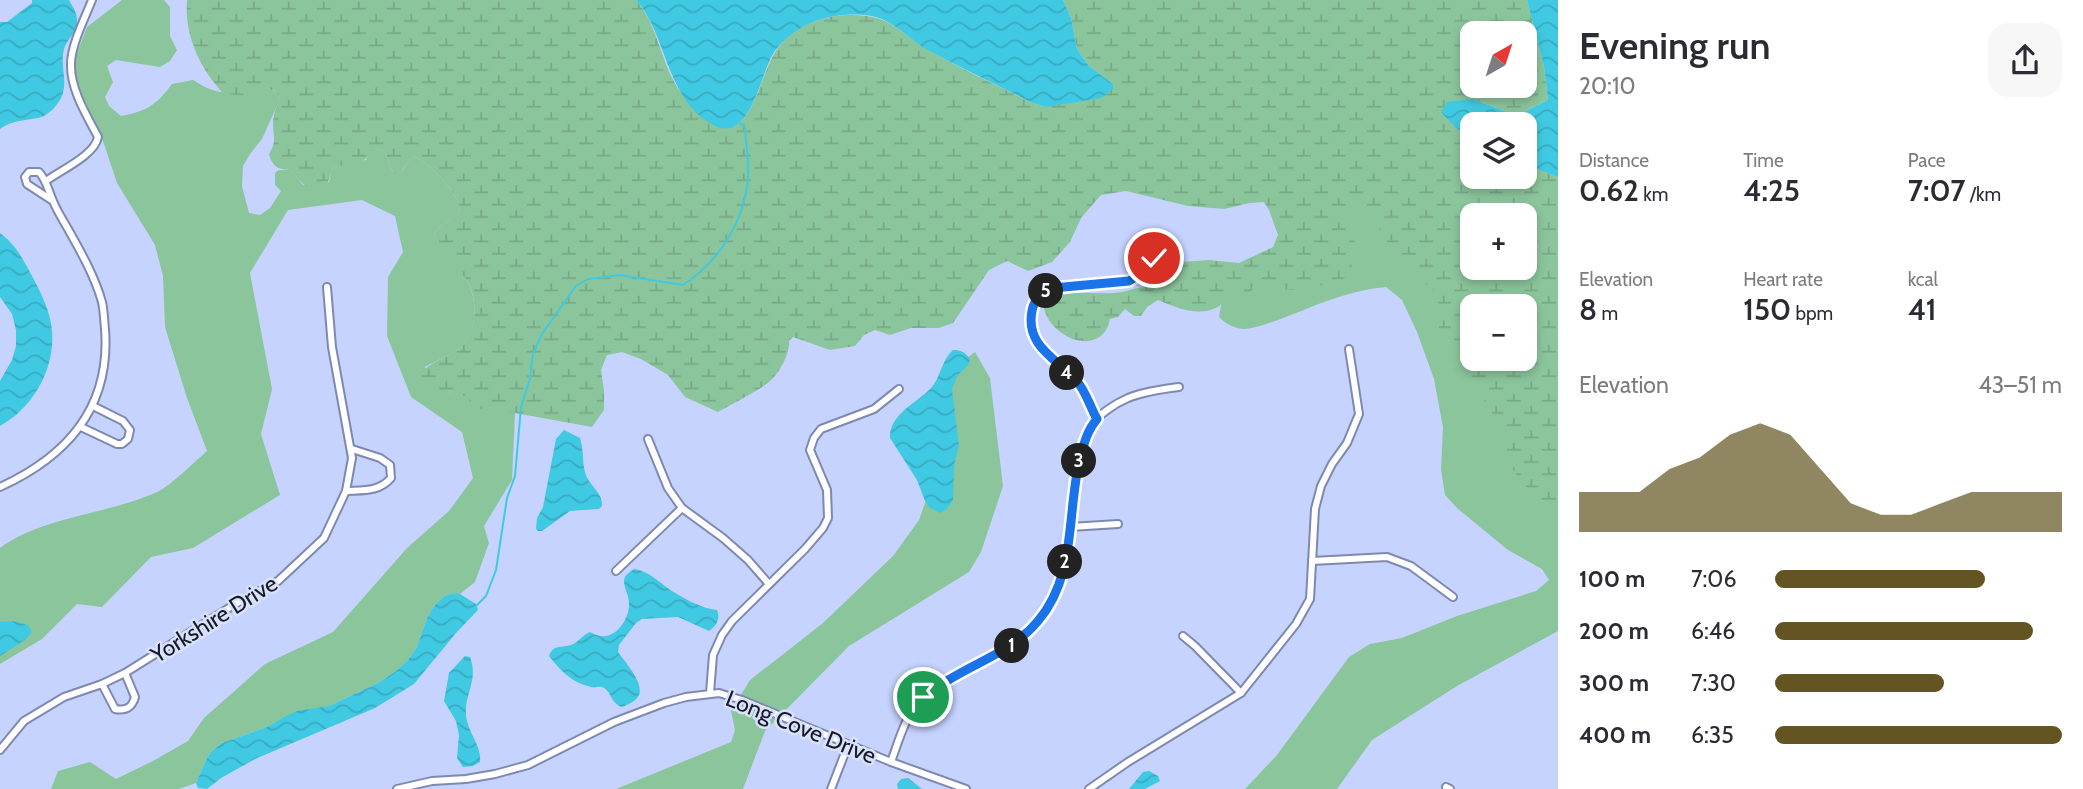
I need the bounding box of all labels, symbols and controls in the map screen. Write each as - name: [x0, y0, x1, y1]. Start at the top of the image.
- north arrow: [1460, 21, 1536, 98]
- map controls: [1460, 21, 1537, 371]
- text: Evening run: [1579, 22, 1771, 69]
- button: share: [1988, 23, 2062, 97]
- text: 20:10: [1579, 72, 1635, 100]
- button: layers: [1460, 112, 1537, 189]
- text: Distance: [1579, 149, 1649, 172]
- text: Time: [1743, 149, 1784, 172]
- text: Pace: [1908, 149, 1946, 172]
- text: 0.62: [1579, 172, 1639, 209]
- text: 4:25: [1743, 172, 1800, 209]
- text: 7:07: [1908, 172, 1966, 209]
- text: km: [1639, 183, 1668, 206]
- text: /km: [1966, 183, 2001, 206]
- button: +: [1460, 203, 1537, 280]
- pin: [1124, 228, 1184, 288]
- icon: check: [1135, 239, 1173, 277]
- text: Elevation: [1579, 268, 1653, 291]
- text: Heart rate: [1743, 268, 1823, 291]
- text: kcal: [1908, 268, 1938, 291]
- pin: 5: [1028, 274, 1064, 308]
- text: 5: [1040, 279, 1051, 302]
- text: 8: [1579, 291, 1597, 328]
- text: 150: [1743, 291, 1791, 328]
- text: 41: [1908, 291, 1936, 328]
- button: −: [1460, 294, 1537, 371]
- text: m: [1597, 302, 1618, 325]
- text: bpm: [1791, 302, 1833, 325]
- pin: 4: [1050, 356, 1084, 390]
- text: 4: [1061, 361, 1072, 384]
- text: Elevation: [1579, 371, 1669, 399]
- text: 43–51 m: [1978, 371, 2062, 399]
- pin: 3: [1062, 444, 1096, 478]
- text: 3: [1073, 449, 1084, 472]
- pin: 2: [1048, 544, 1082, 580]
- text: 2: [1059, 550, 1070, 573]
- text: 100 m: [1579, 565, 1645, 593]
- text: 7:06: [1691, 565, 1736, 593]
- street label: Yorkshire Drive: [145, 569, 283, 669]
- text: 200 m: [1579, 617, 1649, 645]
- text: 6:46: [1691, 617, 1735, 645]
- pin: 1: [995, 628, 1030, 664]
- text: 1: [1008, 634, 1015, 657]
- pin: [893, 667, 953, 727]
- text: 300 m: [1579, 669, 1649, 697]
- text: 7:30: [1691, 669, 1736, 697]
- icon: arrive: [904, 678, 942, 716]
- street label: Long Cove Drive: [722, 684, 880, 770]
- text: 400 m: [1579, 721, 1651, 749]
- text: 6:35: [1691, 721, 1734, 749]

